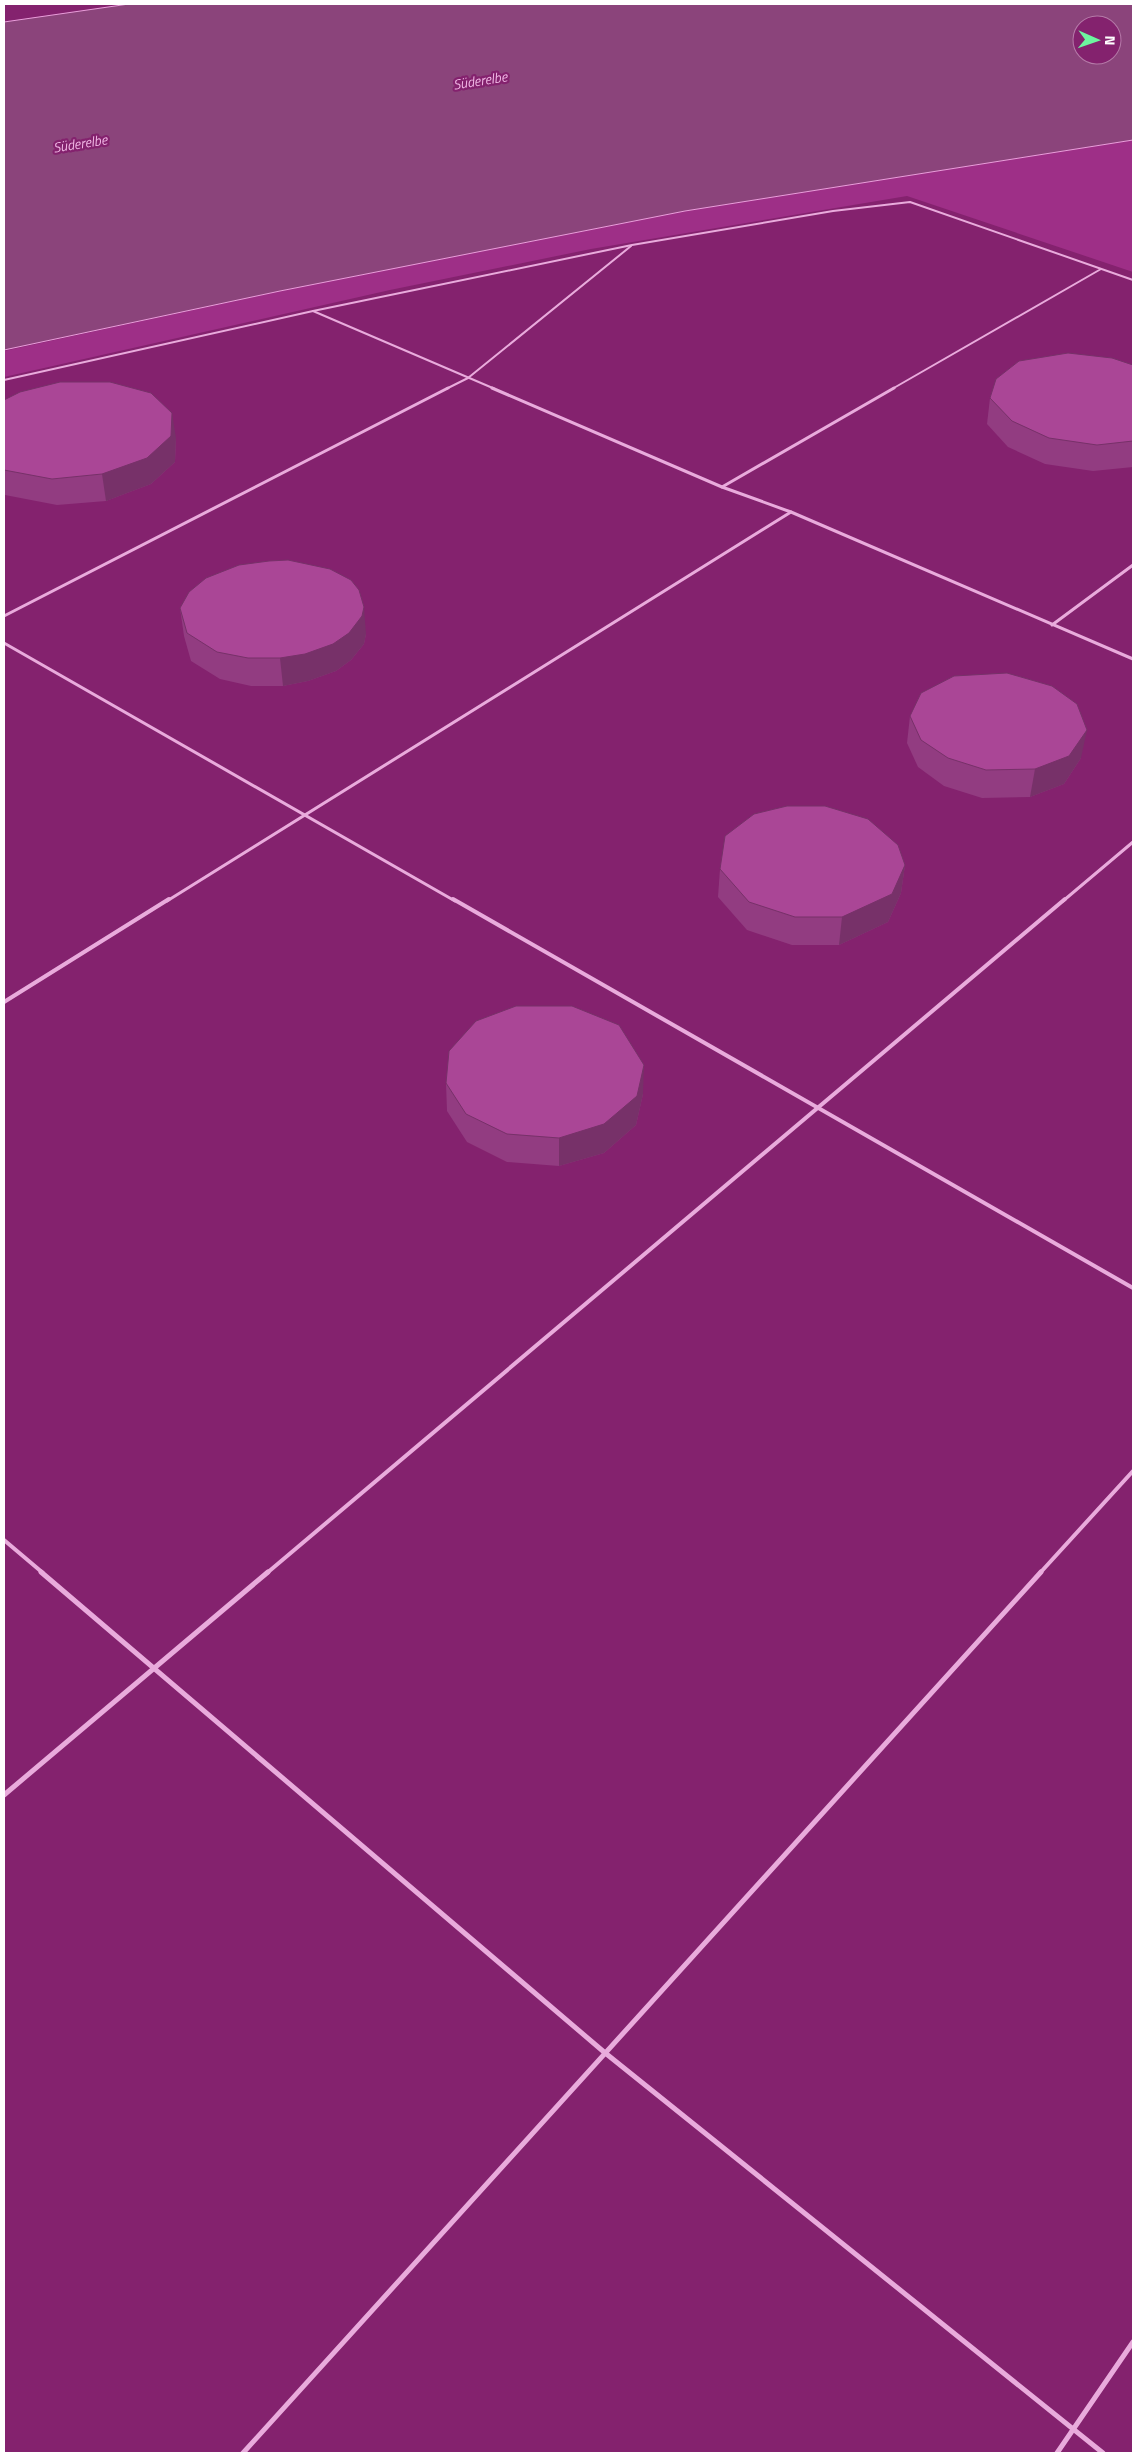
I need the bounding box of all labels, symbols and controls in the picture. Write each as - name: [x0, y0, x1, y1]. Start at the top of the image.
- north arrow: [1072, 15, 1122, 65]
- text: N: [1100, 35, 1121, 46]
- water label: Süderelbe: [451, 65, 510, 95]
- water label: Süderelbe: [51, 128, 110, 158]

